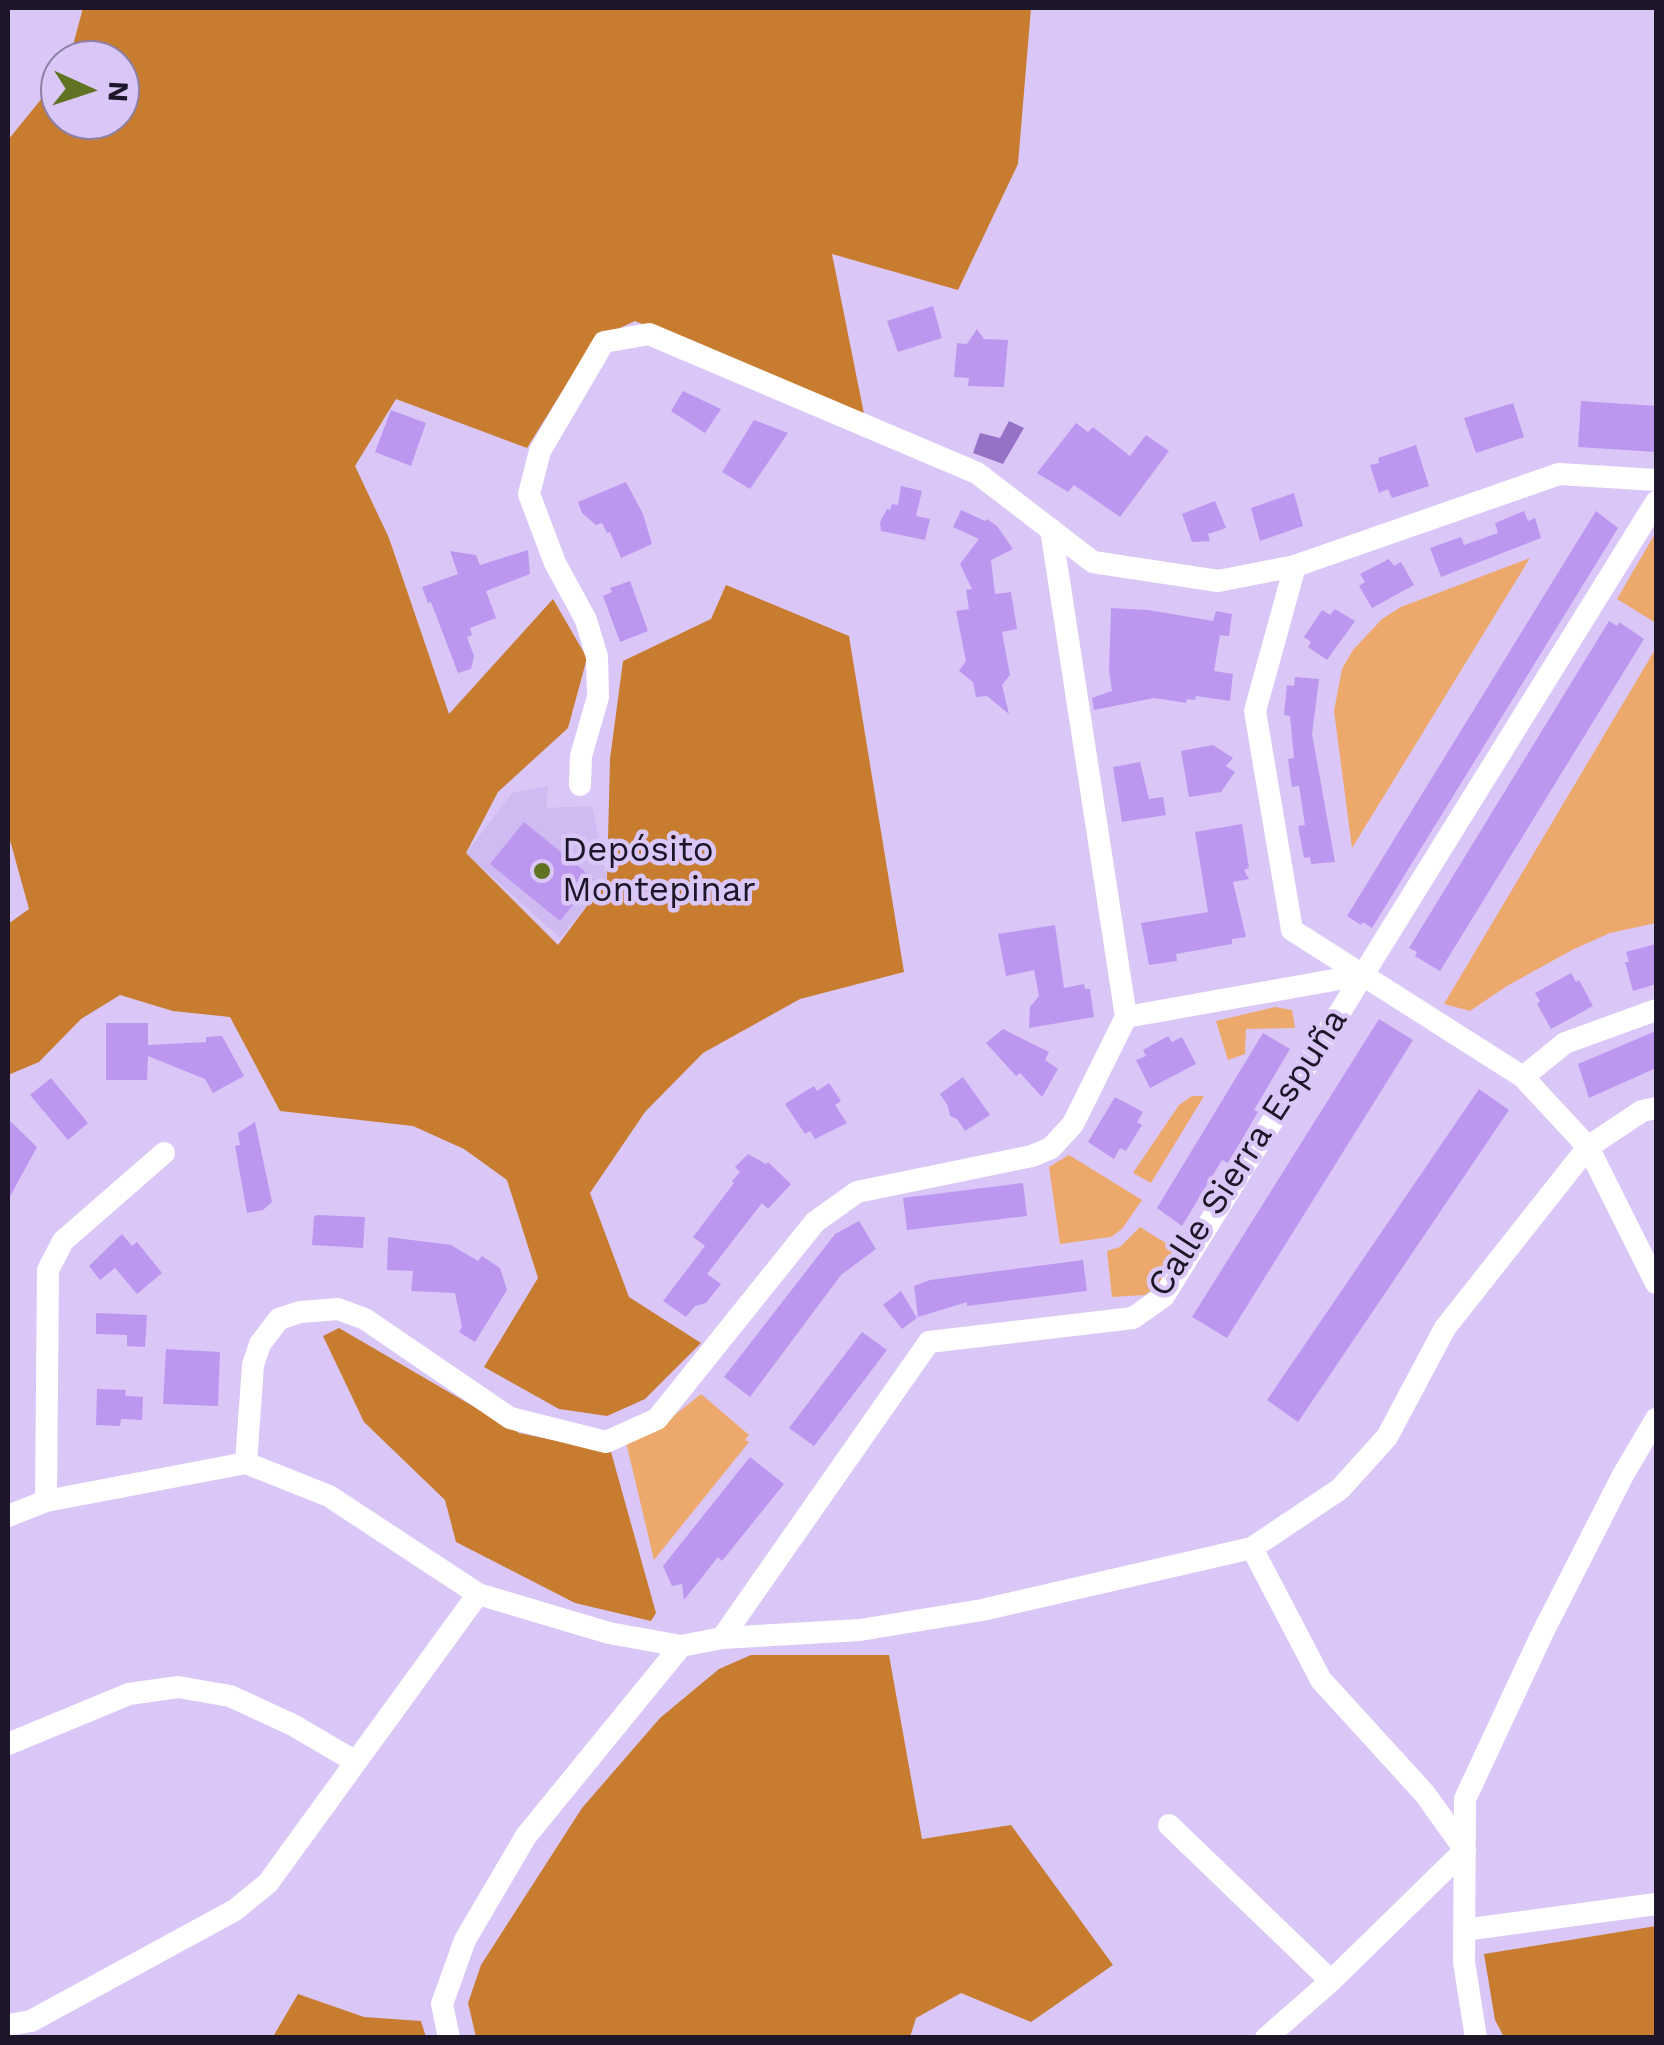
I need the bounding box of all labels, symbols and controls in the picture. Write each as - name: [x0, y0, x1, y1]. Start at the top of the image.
- north arrow: [40, 40, 140, 140]
- text: N: [101, 80, 135, 103]
- place label: Depósito Montepinar: [562, 830, 756, 912]
- marker: Depósito Montepinar: [531, 860, 553, 882]
- street label: Calle Sierra Espuña: [1139, 1001, 1357, 1305]

